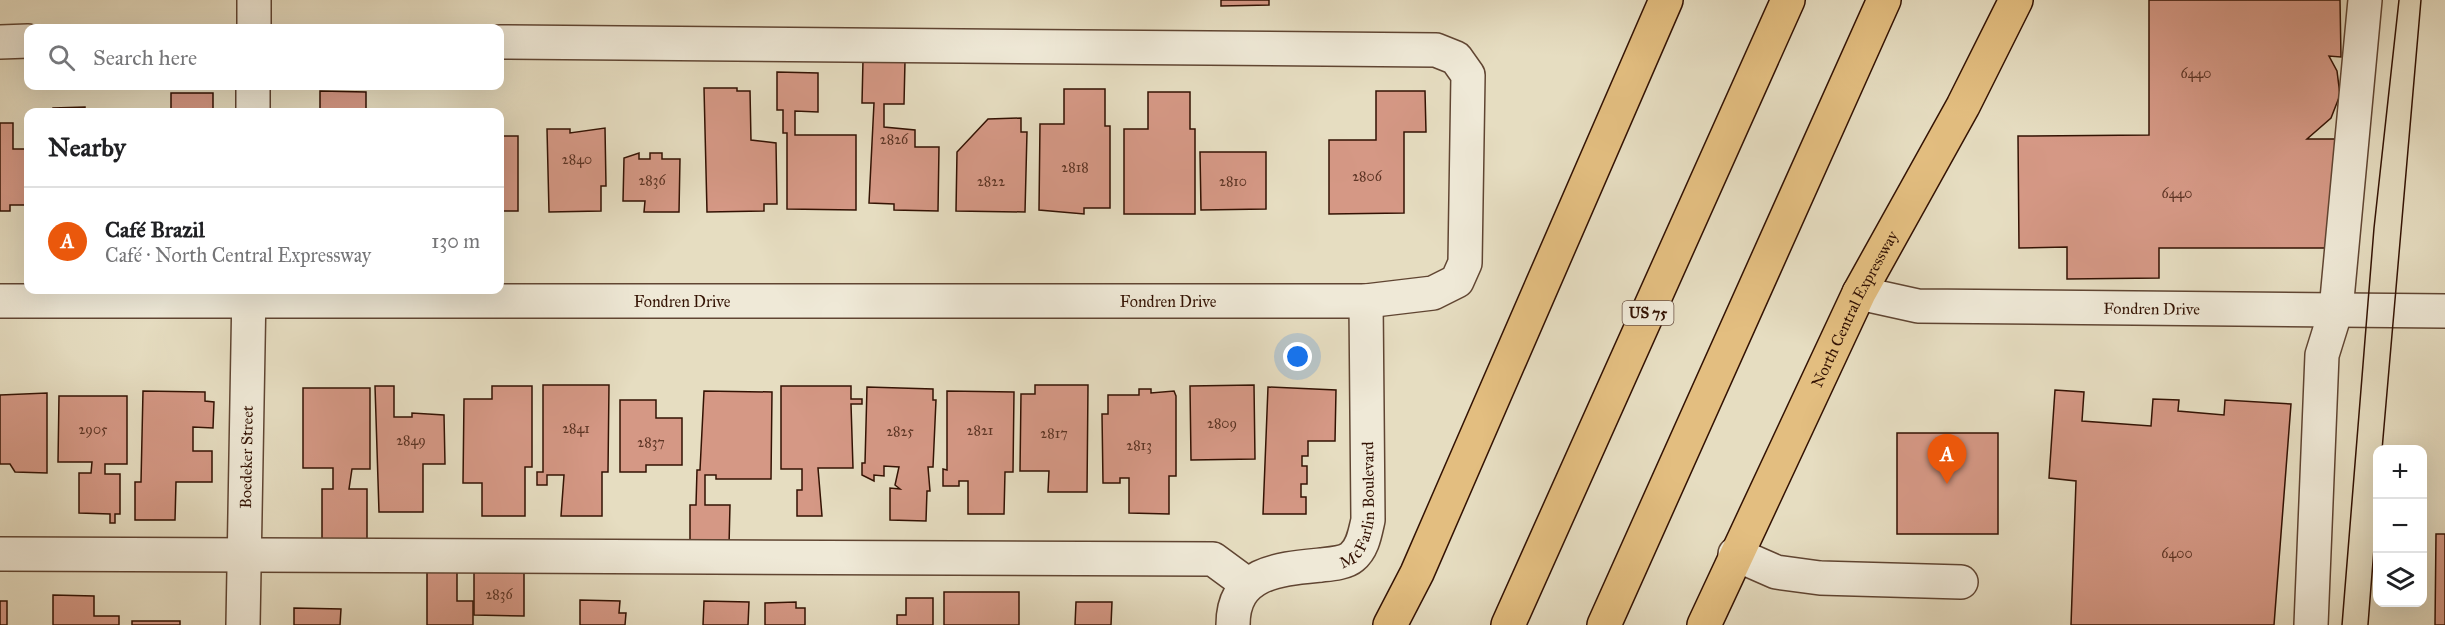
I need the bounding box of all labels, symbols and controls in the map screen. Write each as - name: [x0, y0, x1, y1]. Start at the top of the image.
- search box: [24, 24, 504, 90]
- icon: search: [45, 41, 78, 74]
- text: Search here: [93, 44, 197, 71]
- house number: 6440: [2181, 65, 2211, 82]
- text: Nearby: [48, 131, 126, 163]
- house number: 2826: [880, 131, 909, 148]
- house number: 2840: [562, 151, 592, 168]
- house number: 2818: [1061, 159, 1089, 176]
- house number: 2806: [1352, 168, 1383, 185]
- house number: 2836: [638, 172, 666, 189]
- house number: 2822: [977, 173, 1005, 190]
- house number: 2810: [1219, 173, 1247, 190]
- house number: 6440: [2162, 185, 2192, 202]
- text: Café Brazil: [105, 216, 205, 243]
- street label: North Central Expressway: [1807, 227, 1902, 390]
- text: A: [61, 229, 74, 253]
- text: 130 m: [431, 229, 480, 253]
- text: Café · North Central Expressway: [105, 243, 371, 267]
- street label: Fondren Drive: [634, 292, 731, 311]
- street label: Fondren Drive: [1120, 292, 1217, 311]
- street label: Fondren Drive: [2103, 298, 2200, 318]
- road number: US 75: [1622, 301, 1674, 325]
- your location: [1283, 342, 1312, 371]
- street label: Boedeker Street: [236, 405, 256, 509]
- house number: 2809: [1207, 415, 1237, 432]
- house number: 2841: [562, 420, 590, 437]
- house number: 2905: [78, 421, 108, 438]
- house number: 2821: [967, 422, 994, 439]
- house number: 2825: [886, 423, 914, 440]
- house number: 2817: [1040, 425, 1068, 442]
- house number: 2849: [396, 432, 426, 449]
- house number: 2837: [637, 434, 665, 451]
- pin: A: [1928, 434, 1966, 484]
- house number: 2813: [1126, 437, 1152, 454]
- street label: McFarlin Boulevard: [1336, 441, 1378, 572]
- map controls: [2373, 445, 2427, 607]
- button: +: [2373, 445, 2427, 499]
- button: −: [2373, 499, 2427, 553]
- house number: 6400: [2161, 545, 2193, 562]
- button: layers: [2373, 553, 2427, 607]
- house number: 2836: [485, 586, 513, 603]

